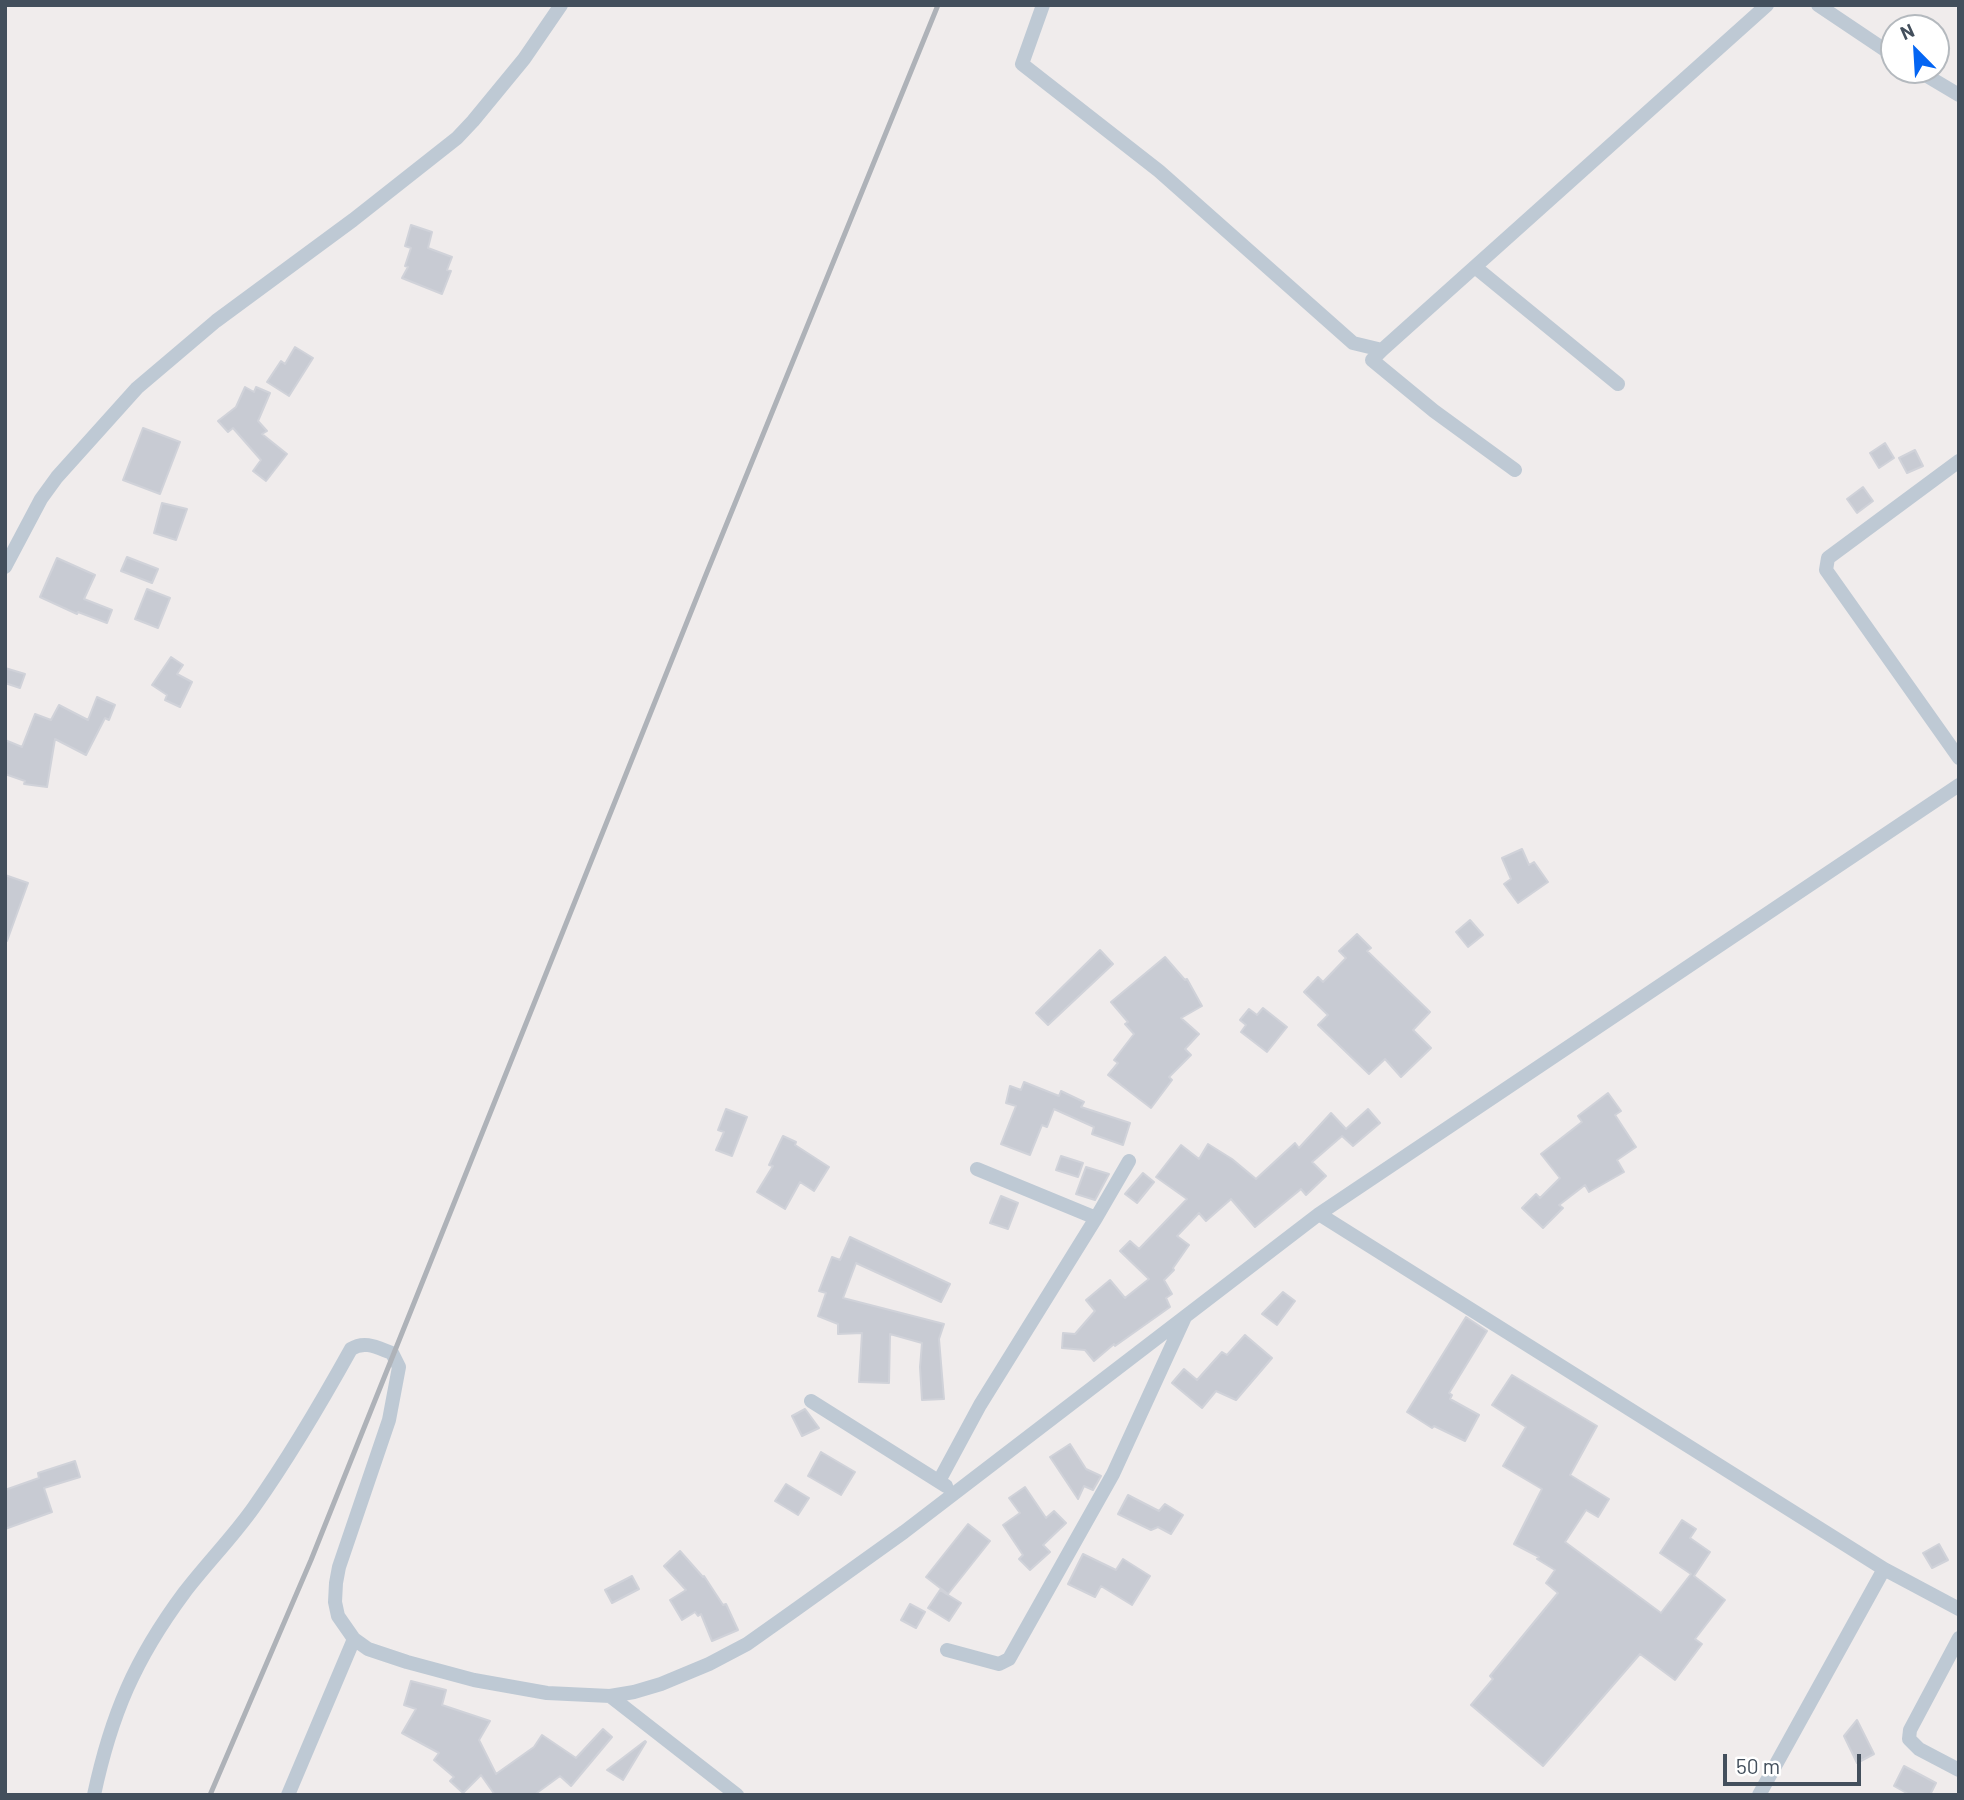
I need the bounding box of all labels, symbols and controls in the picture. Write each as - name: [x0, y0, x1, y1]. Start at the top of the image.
- north arrow: [1880, 14, 1950, 84]
- text: N: [1897, 18, 1918, 44]
- scale bar: [1726, 1741, 1864, 1785]
- text: 50 m: [1736, 1753, 1780, 1778]

